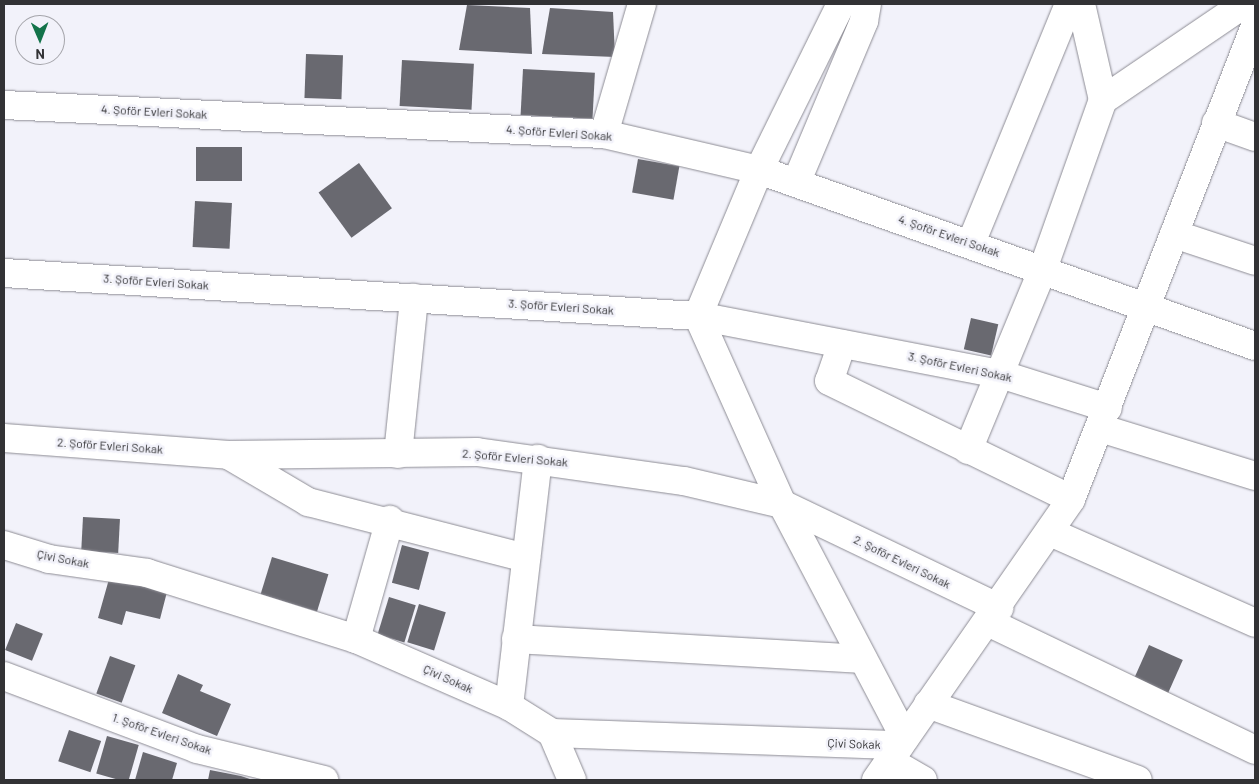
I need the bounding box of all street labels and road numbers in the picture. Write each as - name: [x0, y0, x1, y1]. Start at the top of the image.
- street label: 4. Şoför Evleri Sokak: [101, 102, 207, 122]
- street label: 4. Şoför Evleri Sokak: [505, 122, 613, 144]
- street label: 4. Şoför Evleri Sokak: [896, 212, 1002, 260]
- street label: 3. Şoför Evleri Sokak: [103, 271, 209, 293]
- street label: 3. Şoför Evleri Sokak: [508, 296, 614, 318]
- street label: 3. Şoför Evleri Sokak: [907, 349, 1013, 385]
- street label: 2. Şoför Evleri Sokak: [57, 435, 163, 457]
- street label: 2. Şoför Evleri Sokak: [462, 446, 568, 470]
- street label: 2. Şoför Evleri Sokak: [851, 532, 953, 592]
- street label: Çivi Sokak: [36, 547, 90, 571]
- street label: Çivi Sokak: [421, 662, 475, 696]
- street label: 1. Şoför Evleri Sokak: [111, 710, 213, 758]
- street label: Çivi Sokak: [827, 736, 881, 752]

